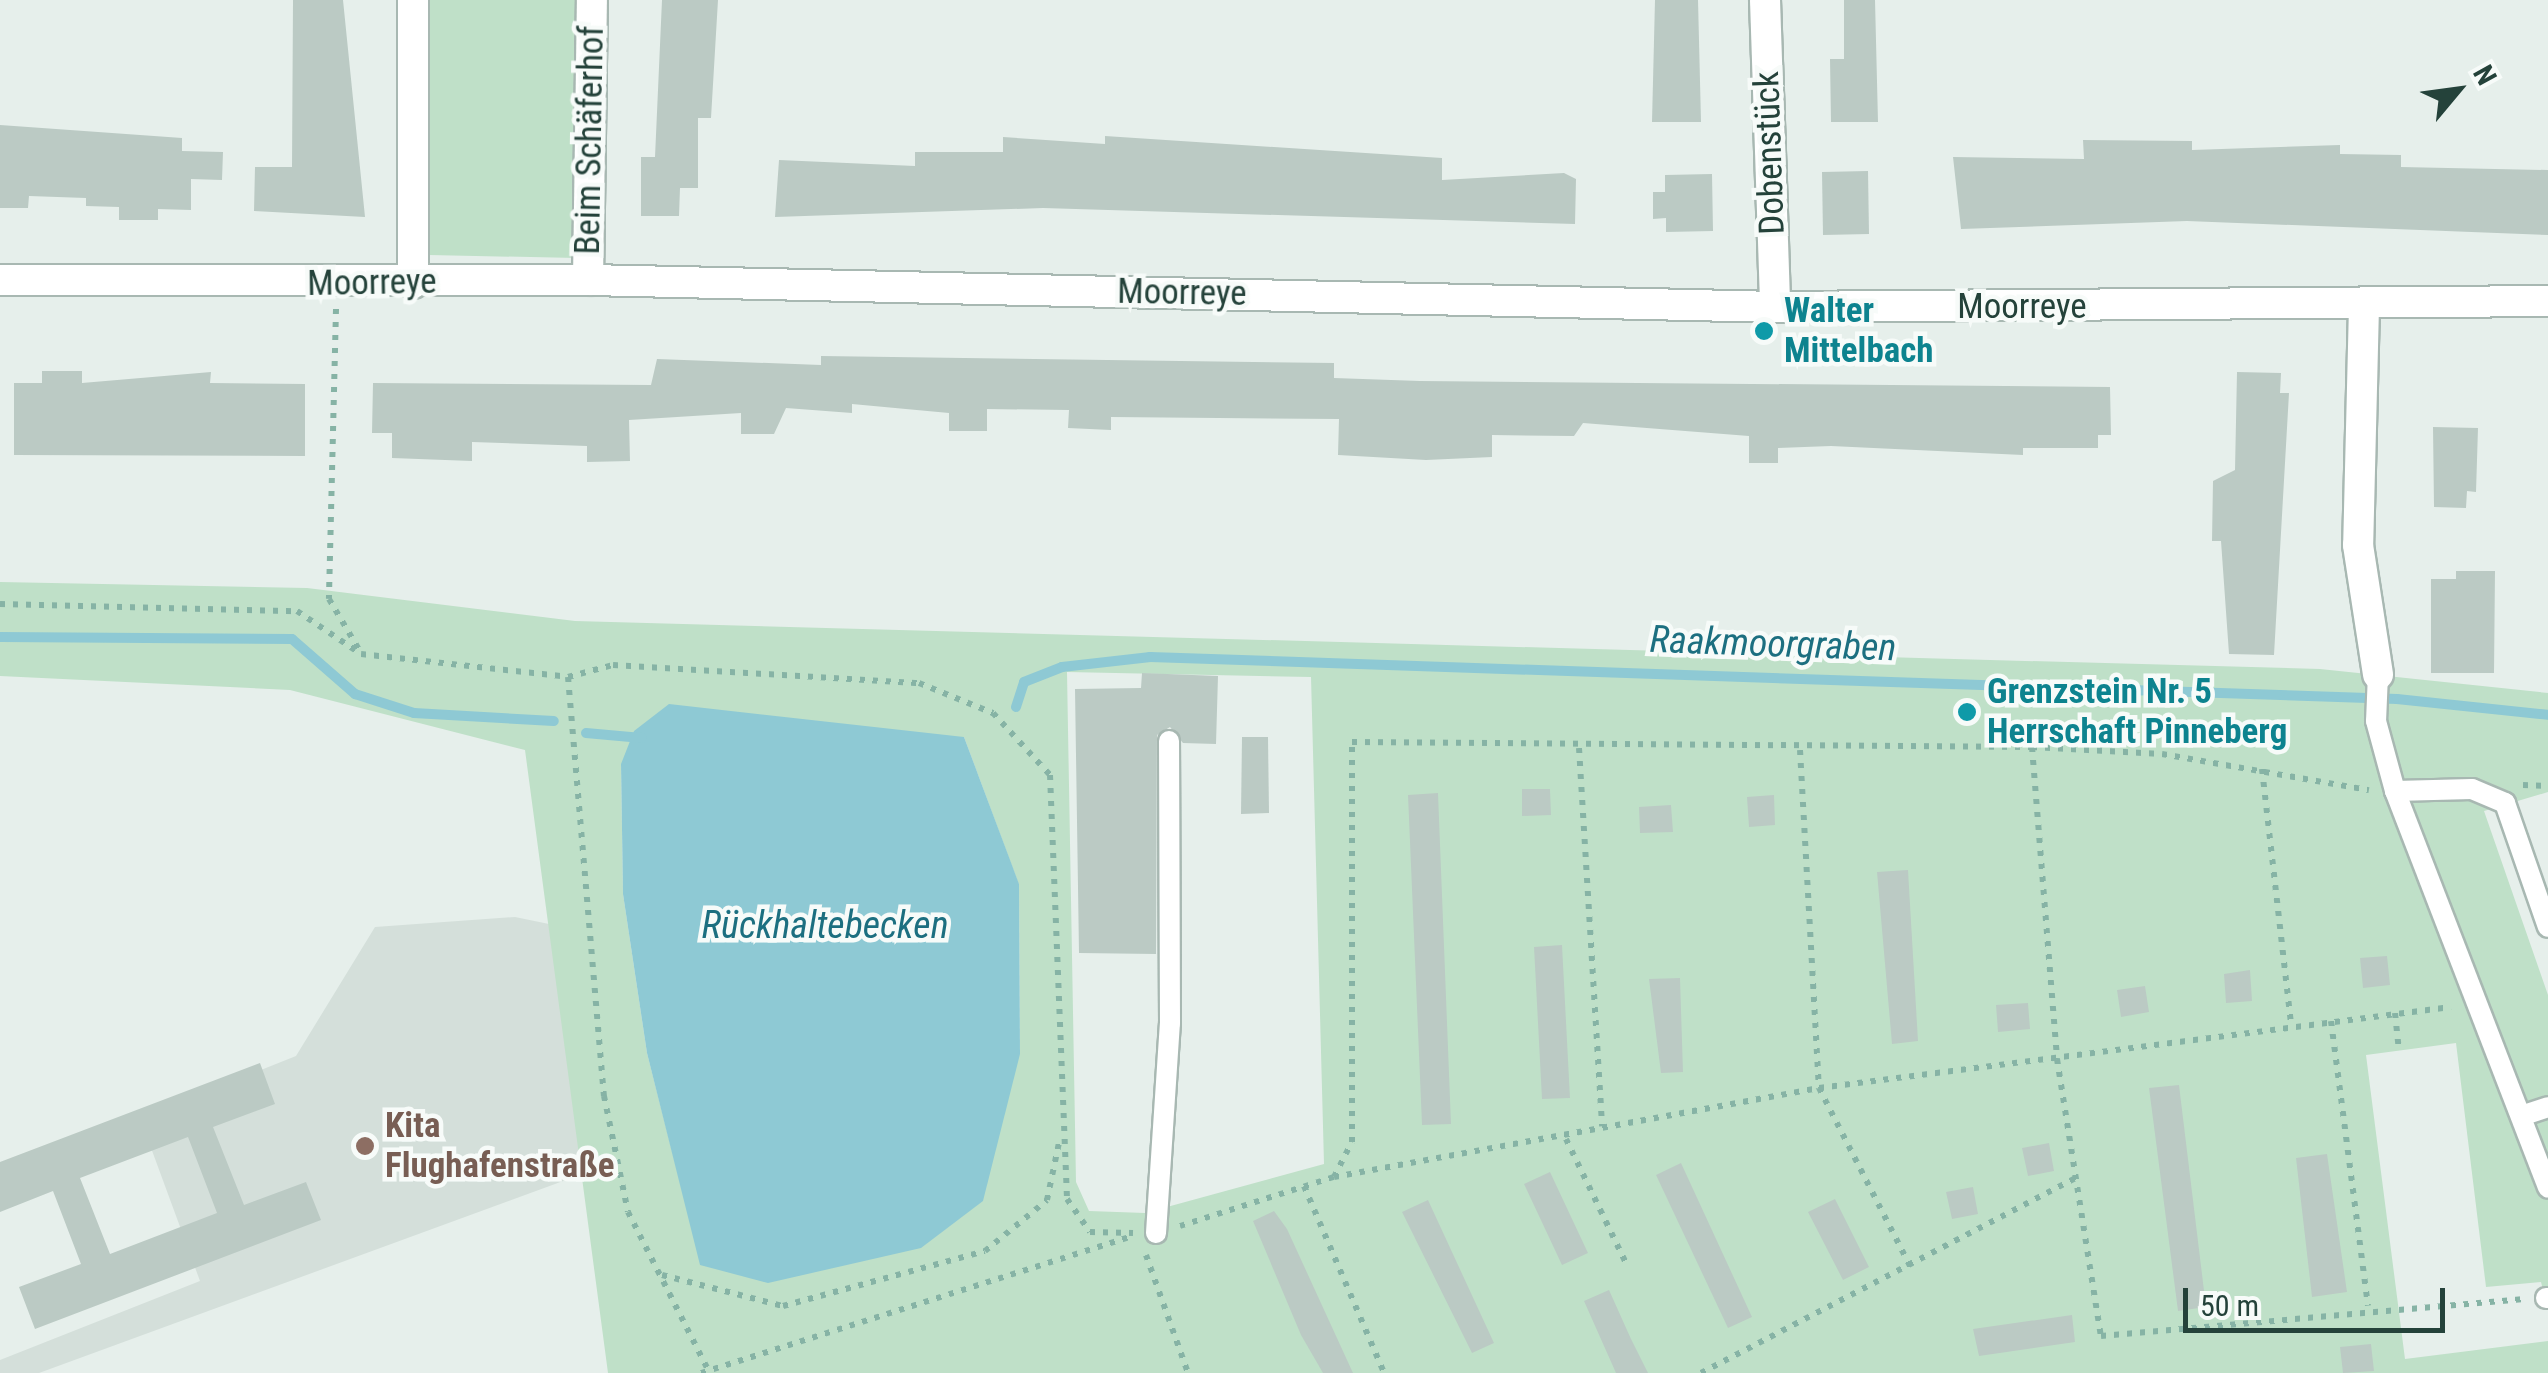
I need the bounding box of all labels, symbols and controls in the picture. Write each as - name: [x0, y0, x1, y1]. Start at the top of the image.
- street label: Beim Schäferhof: [567, 25, 613, 255]
- north arrow: [2408, 40, 2508, 140]
- text: N: [2466, 60, 2503, 91]
- street label: Dobenstück: [1746, 71, 1794, 235]
- street label: Moorreye: [307, 261, 437, 305]
- street label: Moorreye: [1117, 271, 1247, 315]
- street label: Moorreye: [1957, 286, 2087, 328]
- place label: Walter Mittelbach: [1784, 290, 1934, 372]
- marker: Walter Mittelbach: [1753, 320, 1775, 342]
- water label: Raakmoorgraben: [1649, 617, 1897, 671]
- place label: Grenzstein Nr. 5 Herrschaft Pinneberg: [1987, 671, 2287, 753]
- marker: Grenzstein Nr. 5 Herrschaft Pinneberg: [1956, 701, 1978, 723]
- water label: Rückhaltebecken: [702, 903, 948, 949]
- place label: Kita Flughafenstraße: [385, 1105, 615, 1187]
- marker: Kita Flughafenstraße: [354, 1135, 376, 1157]
- scale bar: [2188, 1268, 2450, 1330]
- text: 50 m: [2200, 1288, 2259, 1323]

